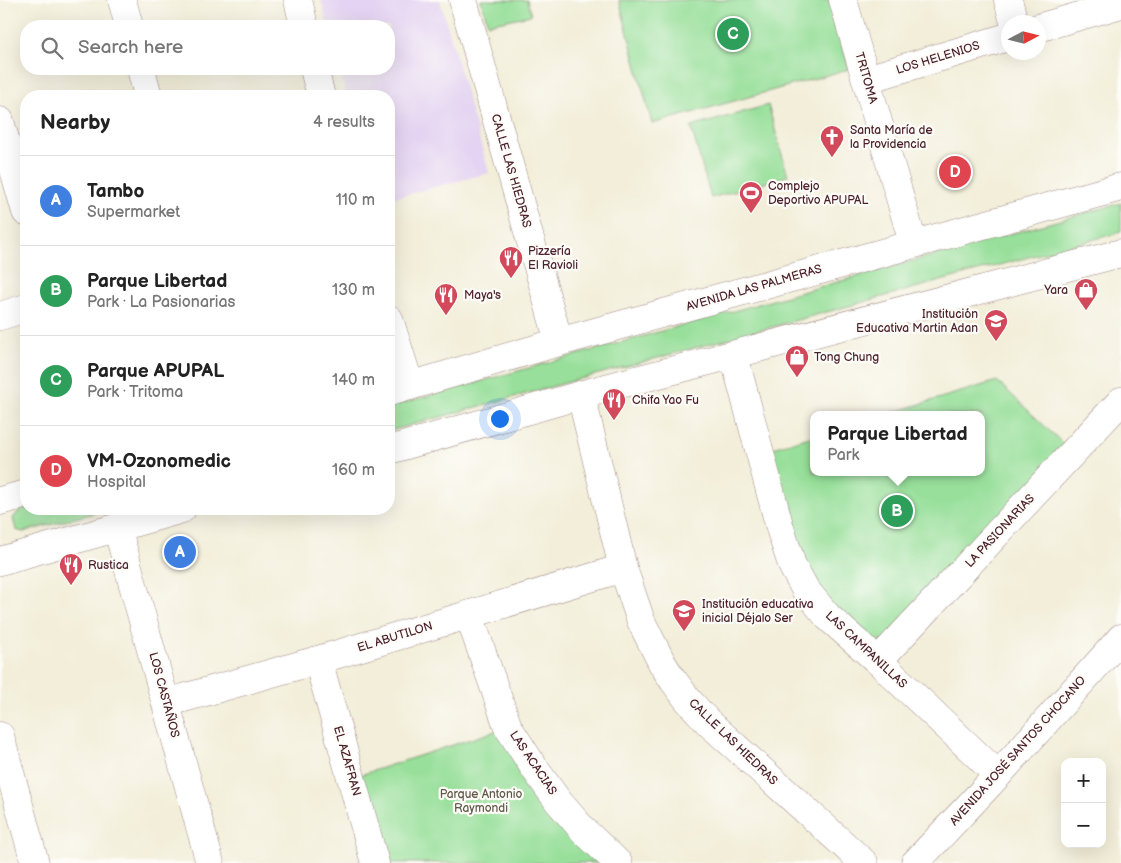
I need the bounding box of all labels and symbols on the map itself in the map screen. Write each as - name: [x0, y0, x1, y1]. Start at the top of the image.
- pin: C: [717, 15, 749, 53]
- north arrow: [1001, 15, 1046, 60]
- street label: LOS HELENIOS: [894, 38, 982, 78]
- street label: TRITOMA: [852, 51, 881, 106]
- street label: CALLE LAS HIEDRAS: [488, 112, 534, 230]
- place label: Santa María de la Providencia: [850, 123, 933, 152]
- church icon: Santa María de la Providencia: [819, 124, 845, 158]
- pin: D: [939, 153, 971, 191]
- place label: Complejo Deportivo APUPAL: [768, 179, 868, 208]
- sports icon: Complejo Deportivo APUPAL: [738, 180, 764, 214]
- place label: Pizzería El Ravioli: [528, 244, 578, 273]
- restaurant icon: Pizzería El Ravioli: [498, 245, 524, 279]
- street label: AVENIDA LAS PALMERAS: [684, 261, 824, 315]
- shop icon: Yara: [1073, 277, 1099, 311]
- restaurant icon: Maya's: [433, 282, 459, 316]
- place label: Yara: [1043, 283, 1068, 298]
- place label: Maya's: [464, 288, 501, 303]
- place label: Institución Educativa Martin Adan: [856, 307, 978, 336]
- school or university icon: Institución Educativa Martin Adan: [983, 308, 1009, 342]
- shop icon: Tong Chung: [784, 344, 810, 378]
- place label: Tong Chung: [814, 350, 879, 365]
- restaurant icon: Chifa Yao Fu: [601, 387, 627, 421]
- place label: Chifa Yao Fu: [632, 393, 699, 408]
- your location: [487, 406, 513, 432]
- street label: LA PASIONARIAS: [962, 491, 1038, 571]
- pin: B: [881, 492, 913, 530]
- pin: A: [164, 533, 196, 571]
- restaurant icon: Rustica: [58, 552, 84, 586]
- place label: Rustica: [88, 558, 129, 573]
- place label: Institución educativa inicial Déjalo Ser: [702, 597, 814, 626]
- school or university icon: Institución educativa inicial Déjalo Ser: [671, 598, 697, 632]
- street label: LAS CAMPANILLAS: [822, 608, 910, 692]
- street label: EL ABUTILON: [355, 618, 435, 656]
- street label: LOS CASTAÑOS: [145, 650, 185, 739]
- street label: AVENIDA JOSÉ SANTOS CHOCANO: [946, 672, 1089, 829]
- street label: CALLE LAS HIEDRAS: [685, 696, 781, 788]
- street label: EL AZAFRAN: [330, 724, 364, 798]
- street label: LAS ACACIAS: [506, 728, 560, 798]
- park label: Parque Antonio Raymondi: [440, 787, 522, 816]

